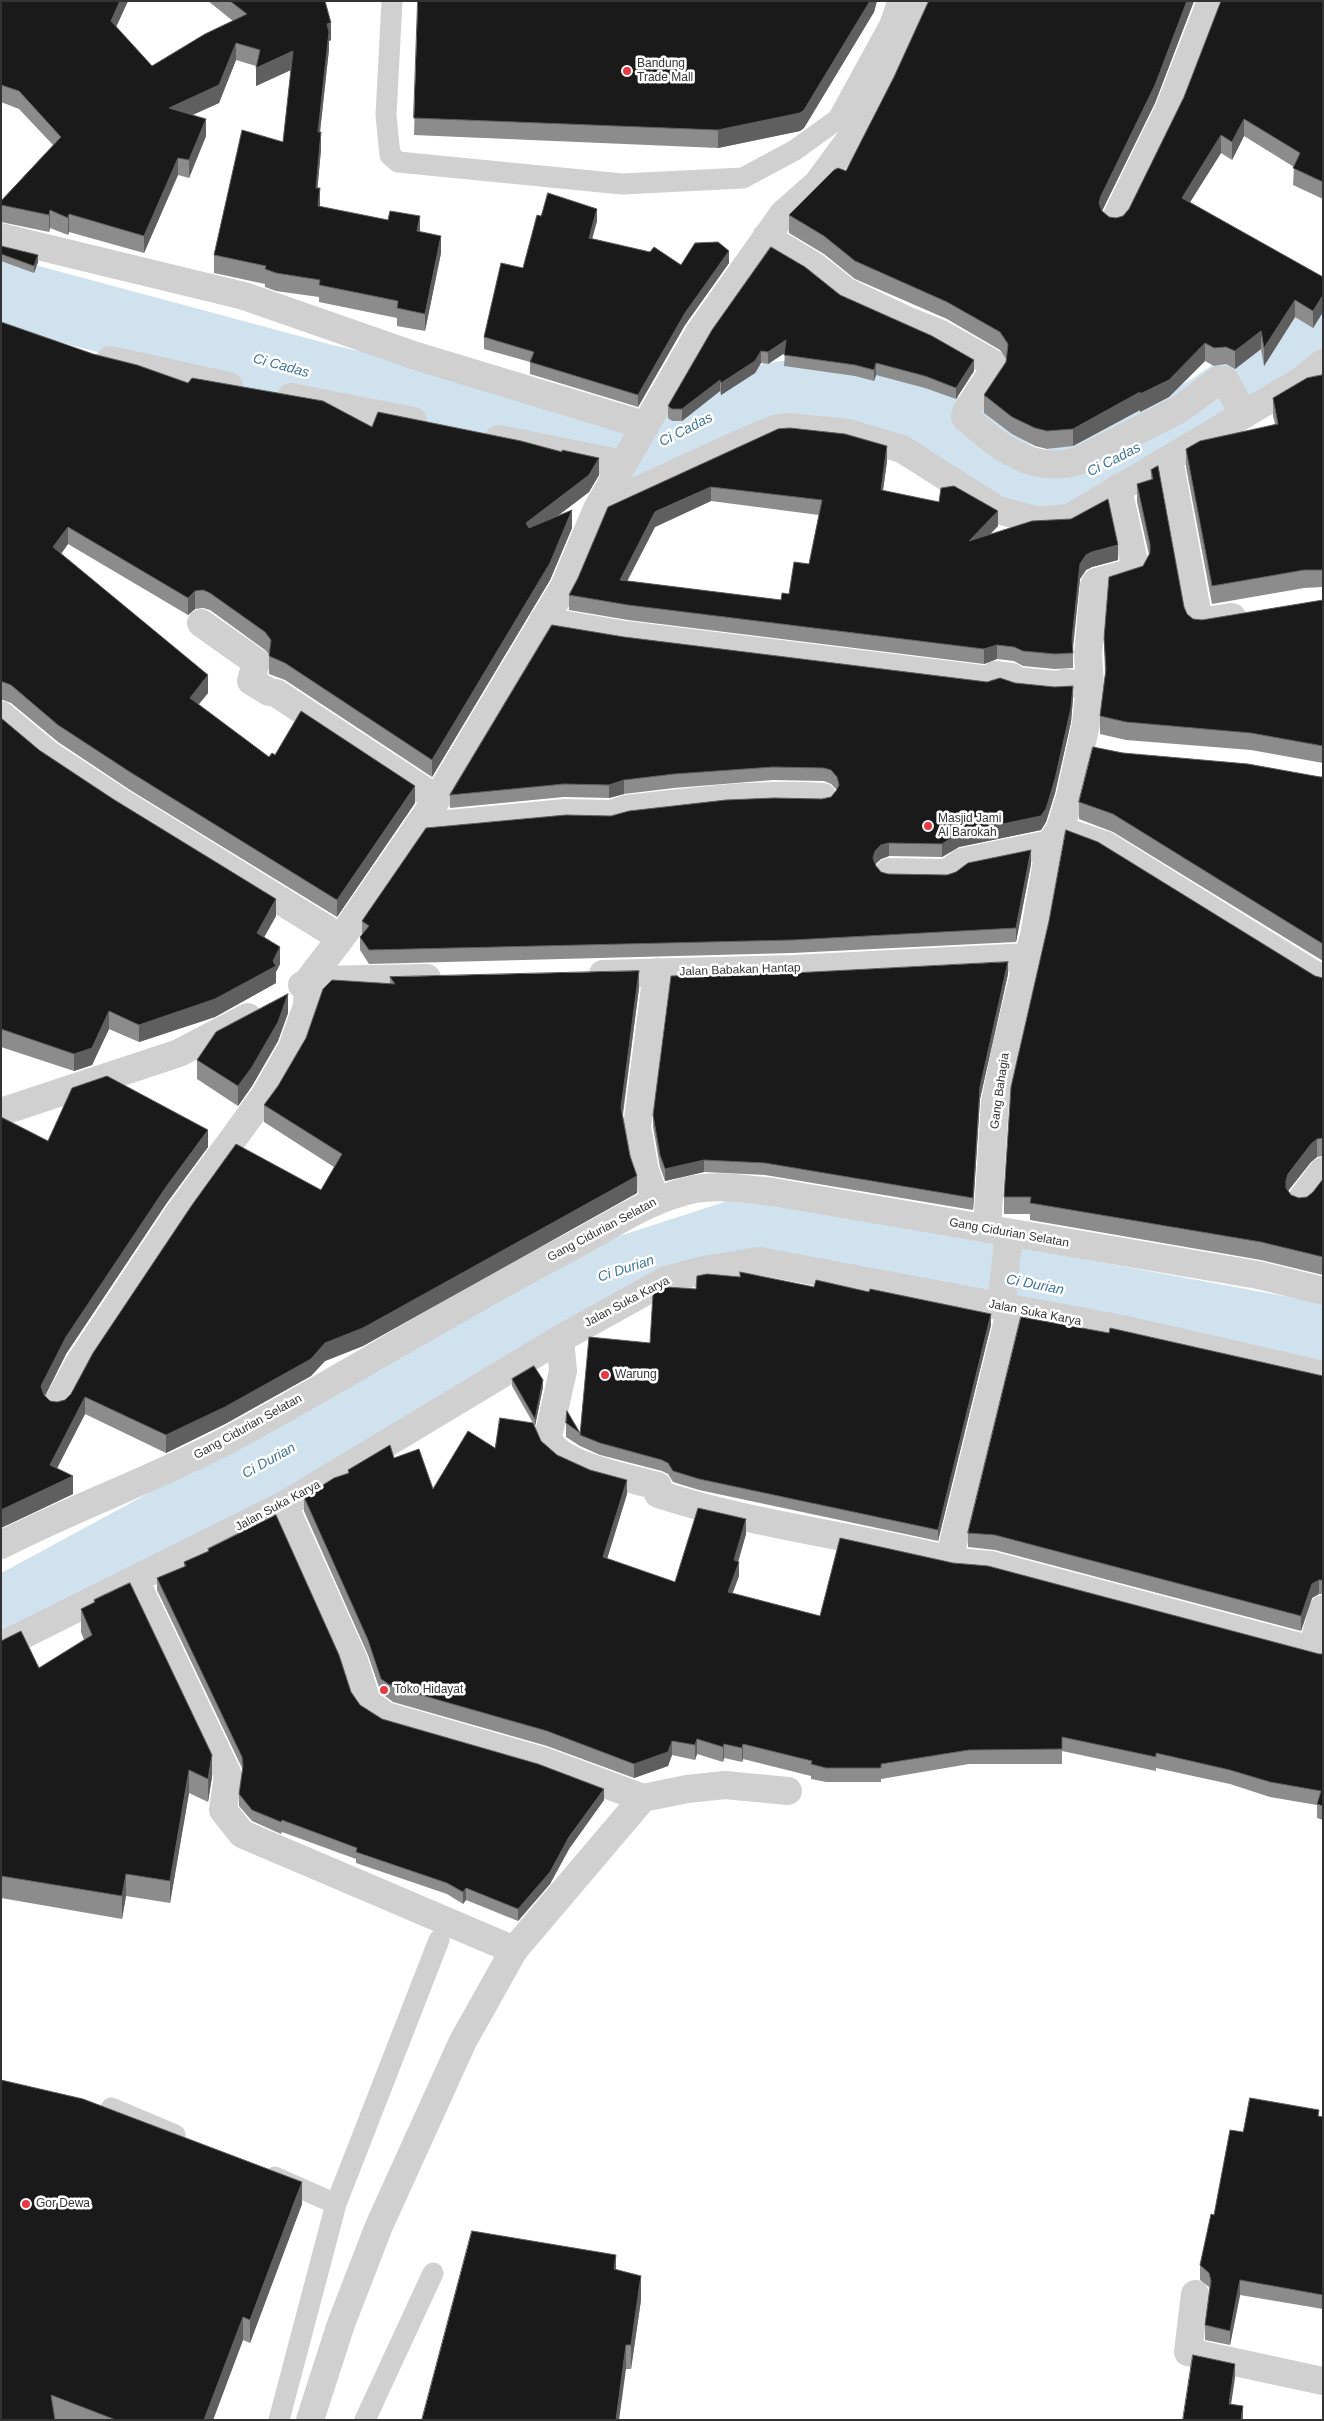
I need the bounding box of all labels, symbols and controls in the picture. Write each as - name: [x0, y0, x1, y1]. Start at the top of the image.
- place label: Bandung Trade Mall: [637, 57, 693, 85]
- marker: Bandung Trade Mall: [621, 65, 633, 77]
- water label: Ci Cadas: [251, 350, 311, 382]
- water label: Ci Cadas: [657, 409, 715, 451]
- water label: Ci Cadas: [1085, 439, 1143, 481]
- place label: Masjid Jami Al Barokah: [938, 812, 1001, 840]
- marker: Masjid Jami Al Barokah: [922, 820, 934, 832]
- street label: Jalan Babakan Hantap: [679, 961, 801, 979]
- street label: Gang Bahagia: [988, 1052, 1012, 1130]
- street label: Gang Cidurian Selatan: [545, 1195, 659, 1265]
- street label: Gang Cidurian Selatan: [948, 1215, 1070, 1251]
- water label: Ci Durian: [596, 1252, 656, 1286]
- water label: Ci Durian: [1005, 1271, 1065, 1299]
- street label: Jalan Suka Karya: [582, 1274, 672, 1330]
- street label: Jalan Suka Karya: [987, 1297, 1083, 1329]
- place label: Warung: [615, 1368, 657, 1382]
- marker: Warung: [599, 1369, 611, 1381]
- street label: Gang Cidurian Selatan: [191, 1391, 305, 1463]
- water label: Ci Durian: [239, 1440, 299, 1482]
- street label: Jalan Suka Karya: [233, 1478, 323, 1534]
- place label: Toko Hidayat: [394, 1683, 463, 1697]
- marker: Toko Hidayat: [378, 1684, 390, 1696]
- place label: Gor Dewa: [36, 2197, 90, 2211]
- marker: Gor Dewa: [20, 2198, 32, 2210]

